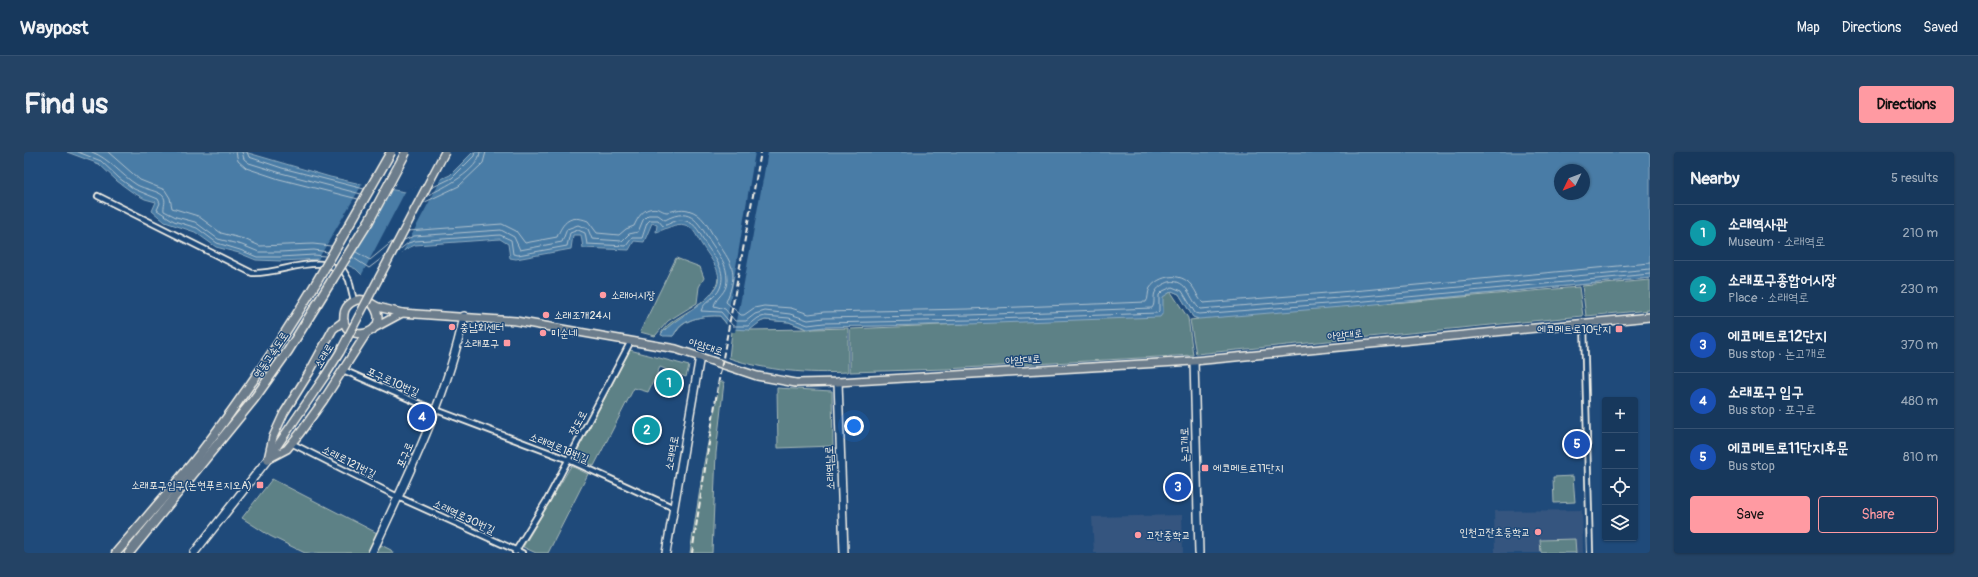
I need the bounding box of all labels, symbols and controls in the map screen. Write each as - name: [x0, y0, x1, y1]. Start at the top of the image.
- text: Waypost: [20, 16, 89, 40]
- text: Map: [1797, 19, 1820, 36]
- text: Directions: [1842, 19, 1901, 36]
- text: Saved: [1923, 19, 1958, 36]
- button: Directions: [1859, 86, 1954, 123]
- text: Find us: [24, 87, 108, 122]
- north arrow: [1554, 164, 1590, 200]
- text: Nearby: [1690, 168, 1739, 189]
- text: 5 results: [1891, 170, 1938, 186]
- text: 소래역사관: [1728, 215, 1788, 234]
- text: 1: [1700, 225, 1706, 241]
- text: 210 m: [1902, 225, 1938, 241]
- text: Museum · 소래역로: [1728, 234, 1826, 250]
- text: 소래포구종합어시장: [1728, 271, 1837, 290]
- text: 2: [1699, 281, 1707, 297]
- text: 230 m: [1901, 281, 1938, 297]
- place label: 소래어시장: [611, 289, 655, 302]
- marker: 소래어시장: [598, 290, 608, 300]
- text: Place · 소래역로: [1728, 290, 1809, 306]
- place label: 소래조개24시: [554, 309, 611, 322]
- marker: 소래조개24시: [541, 310, 551, 320]
- place label: 충남회센터: [460, 321, 504, 334]
- marker: 충남회센터: [447, 322, 457, 332]
- place label: 에코메트로10단지: [1537, 323, 1611, 336]
- marker: 에코메트로10단지: [1614, 324, 1624, 334]
- place label: 미순네: [551, 327, 578, 340]
- street label: 아암대로: [1327, 327, 1363, 343]
- text: 에코메트로12단지: [1728, 327, 1827, 346]
- marker: 미순네: [538, 328, 548, 338]
- street label: 영동고속도로: [251, 329, 291, 381]
- street label: 아암대로: [687, 335, 725, 359]
- place label: 소래포구: [464, 337, 499, 350]
- text: 3: [1699, 337, 1707, 353]
- text: 370 m: [1901, 337, 1938, 353]
- marker: 소래포구: [502, 338, 512, 348]
- street label: 소래로: [312, 341, 336, 371]
- text: Bus stop · 논고개로: [1728, 346, 1827, 362]
- street label: 아암대로: [1005, 353, 1041, 367]
- street label: 포구로10번길: [365, 365, 421, 399]
- pin: 1: [656, 368, 682, 398]
- text: 소래포구 입구: [1728, 383, 1804, 402]
- text: 4: [1699, 393, 1707, 409]
- text: 480 m: [1901, 393, 1938, 409]
- map controls: [1602, 397, 1638, 541]
- button: +: [1602, 397, 1638, 433]
- pin: 4: [409, 402, 435, 432]
- text: Bus stop · 포구로: [1728, 402, 1816, 418]
- street label: 장도로: [566, 408, 590, 438]
- pin: 2: [634, 415, 660, 445]
- your location: [844, 416, 864, 436]
- street label: 논고개로: [1178, 427, 1192, 463]
- pin: 5: [1564, 429, 1590, 459]
- street label: 소래역로18번길: [527, 430, 591, 466]
- button: −: [1602, 433, 1638, 469]
- street label: 소래역로: [663, 434, 682, 472]
- text: 에코메트로11단지후문: [1728, 439, 1848, 458]
- street label: 포구로: [394, 440, 416, 470]
- street label: 소래로121번길: [320, 443, 378, 481]
- street label: 소래역남로: [823, 446, 837, 490]
- text: 5: [1699, 449, 1707, 465]
- text: 810 m: [1903, 449, 1938, 465]
- text: Bus stop: [1728, 458, 1775, 474]
- place label: 에코메트로11단지: [1213, 462, 1284, 475]
- marker: 에코메트로11단지: [1200, 463, 1210, 473]
- button: locate: [1602, 469, 1638, 505]
- pin: 3: [1165, 472, 1191, 502]
- place label: 소래포구입구(논현푸르지오A): [131, 479, 252, 492]
- marker: 소래포구입구(논현푸르지오A): [255, 480, 265, 490]
- button: Save: [1690, 496, 1810, 533]
- button: Share: [1818, 496, 1938, 533]
- street label: 소래역로30번길: [431, 497, 497, 537]
- button: layers: [1602, 505, 1638, 541]
- place label: 인천고잔초등학교: [1459, 526, 1530, 539]
- marker: 인천고잔초등학교: [1533, 527, 1543, 537]
- place label: 고잔중학교: [1146, 529, 1190, 542]
- marker: 고잔중학교: [1133, 530, 1143, 540]

